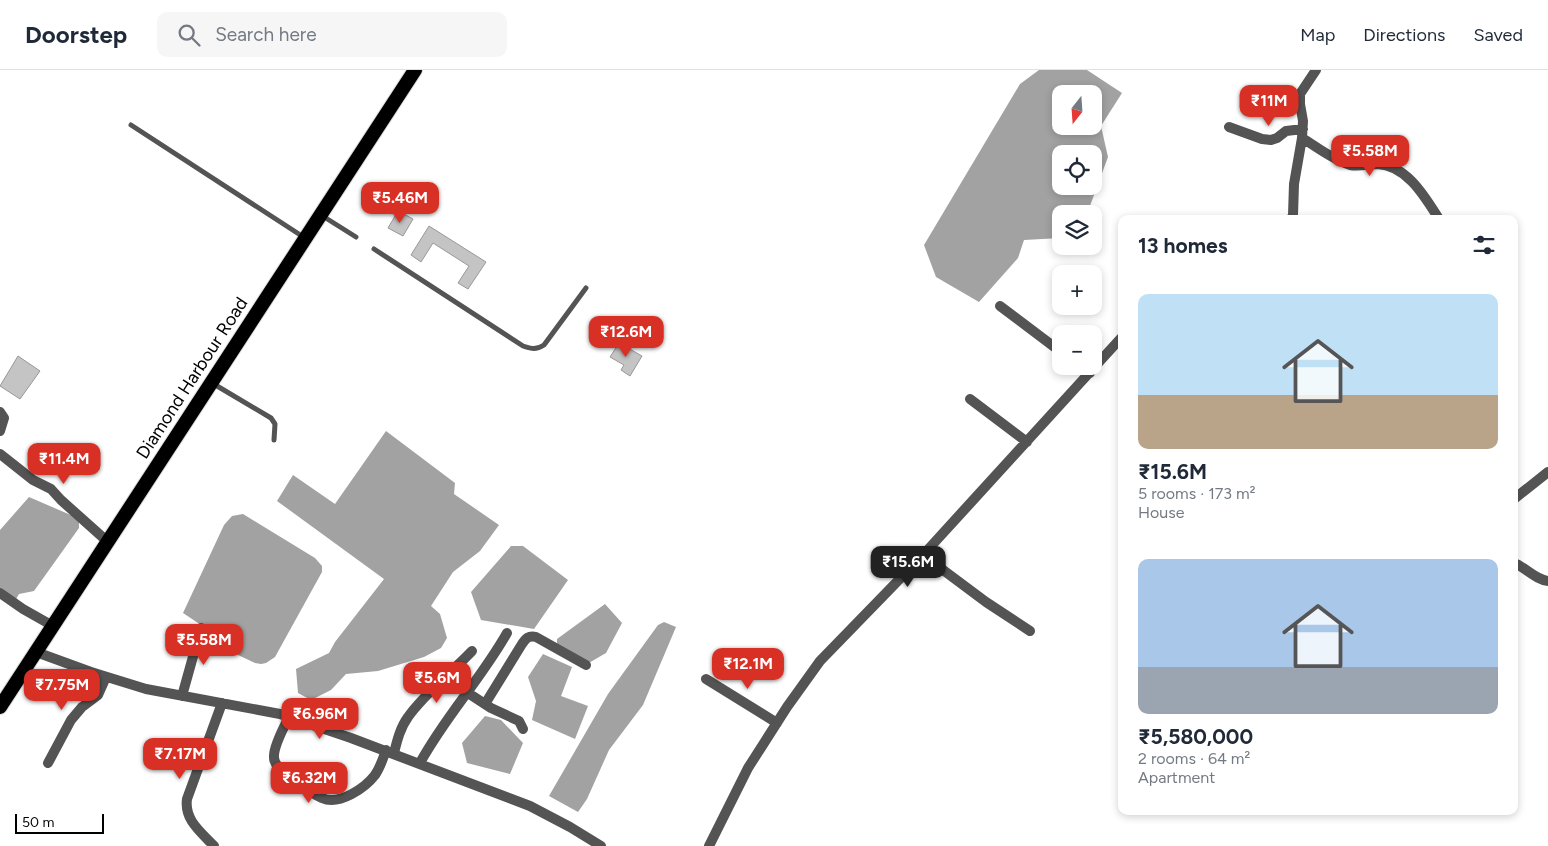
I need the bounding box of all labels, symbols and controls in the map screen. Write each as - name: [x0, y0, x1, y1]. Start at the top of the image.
- search box: [157, 12, 507, 57]
- text: Doorstep: [25, 20, 127, 49]
- icon: search: [175, 21, 203, 49]
- text: Search here: [215, 23, 317, 46]
- text: Map: [1300, 24, 1335, 46]
- text: Directions: [1363, 24, 1445, 46]
- text: Saved: [1473, 24, 1523, 46]
- north arrow: [1052, 85, 1102, 135]
- map controls: [1052, 85, 1102, 375]
- pin: ₹11M: [1239, 85, 1299, 127]
- text: ₹11M: [1251, 91, 1287, 110]
- pin: ₹5.58M: [1329, 134, 1411, 177]
- text: ₹5.58M: [1342, 141, 1398, 160]
- button: locate: [1052, 145, 1102, 195]
- pin: ₹5.46M: [359, 182, 441, 224]
- text: ₹5.46M: [372, 188, 428, 207]
- button: layers: [1052, 205, 1102, 255]
- icon: filters: [1470, 231, 1498, 259]
- text: 13 homes: [1138, 233, 1227, 258]
- button: +: [1052, 265, 1102, 315]
- street label: Diamond Harbour Road: [131, 293, 253, 463]
- pin: ₹12.6M: [585, 316, 667, 358]
- text: ₹12.6M: [600, 322, 652, 341]
- button: −: [1052, 325, 1102, 375]
- icon: home: [1273, 326, 1363, 416]
- pin: ₹11.4M: [23, 442, 105, 485]
- text: ₹11.4M: [39, 449, 89, 468]
- text: ₹15.6M: [1138, 459, 1207, 484]
- text: 5 rooms · 173 m²: [1138, 484, 1255, 503]
- text: House: [1138, 503, 1184, 522]
- pin: ₹15.6M: [867, 546, 949, 588]
- text: ₹15.6M: [882, 552, 934, 571]
- icon: home: [1273, 591, 1363, 681]
- pin: ₹5.58M: [163, 624, 245, 666]
- text: ₹5.58M: [176, 630, 232, 649]
- pin: ₹12.1M: [707, 648, 789, 690]
- text: ₹12.1M: [723, 654, 773, 673]
- pin: ₹5.6M: [402, 662, 472, 704]
- pin: ₹7.75M: [21, 668, 103, 711]
- text: ₹5.6M: [414, 668, 460, 687]
- text: ₹7.75M: [35, 675, 89, 694]
- pin: ₹6.96M: [279, 698, 361, 740]
- text: ₹6.96M: [292, 704, 348, 723]
- text: ₹5,580,000: [1138, 724, 1253, 749]
- pin: ₹7.17M: [139, 738, 221, 780]
- text: ₹7.17M: [154, 744, 206, 763]
- text: 2 rooms · 64 m²: [1138, 749, 1250, 768]
- pin: ₹6.32M: [268, 762, 350, 804]
- text: ₹6.32M: [282, 768, 336, 787]
- text: Apartment: [1138, 768, 1215, 787]
- scale bar: [15, 811, 104, 834]
- text: 50 m: [22, 814, 54, 831]

